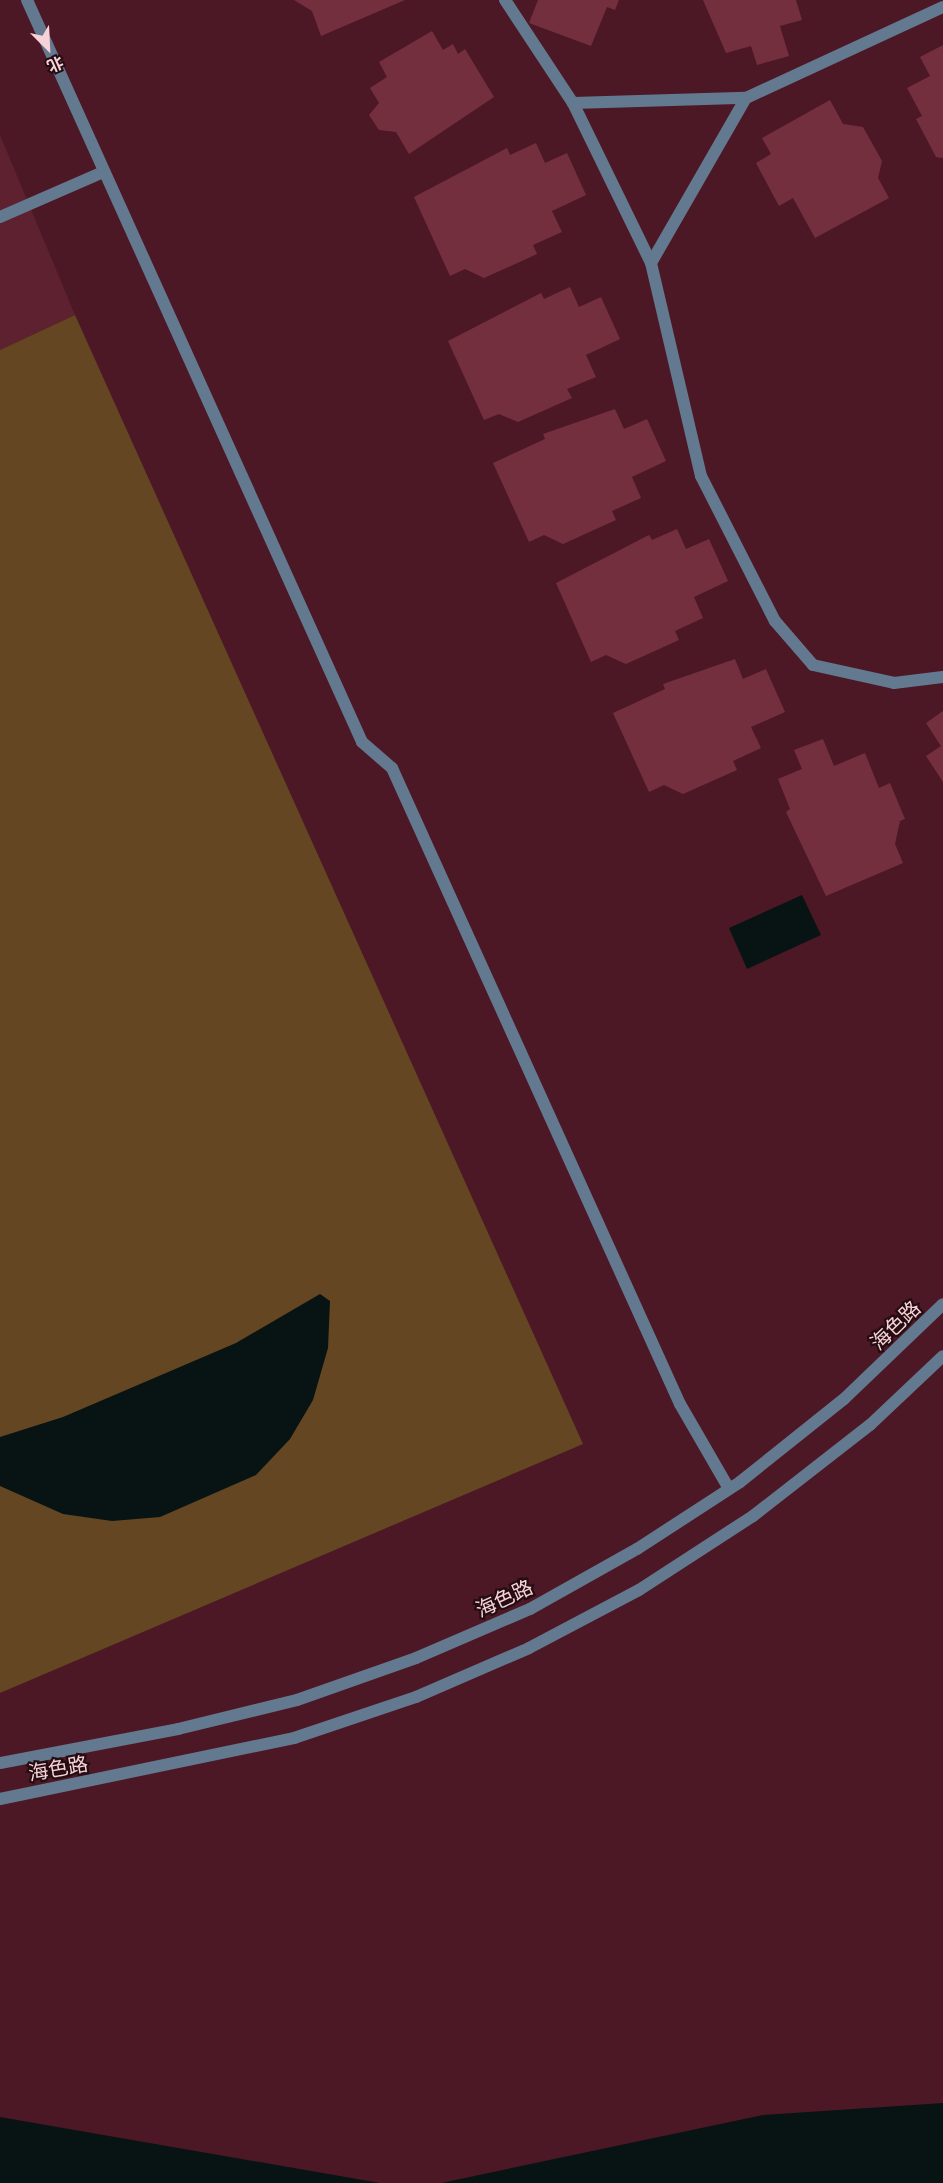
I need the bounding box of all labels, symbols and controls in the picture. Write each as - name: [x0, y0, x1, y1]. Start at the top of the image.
- north arrow: [18, 18, 78, 78]
- text: 北: [44, 51, 67, 78]
- street label: 海色路: [865, 1296, 925, 1354]
- street label: 海色路: [472, 1574, 536, 1622]
- street label: 海色路: [26, 1751, 90, 1785]

